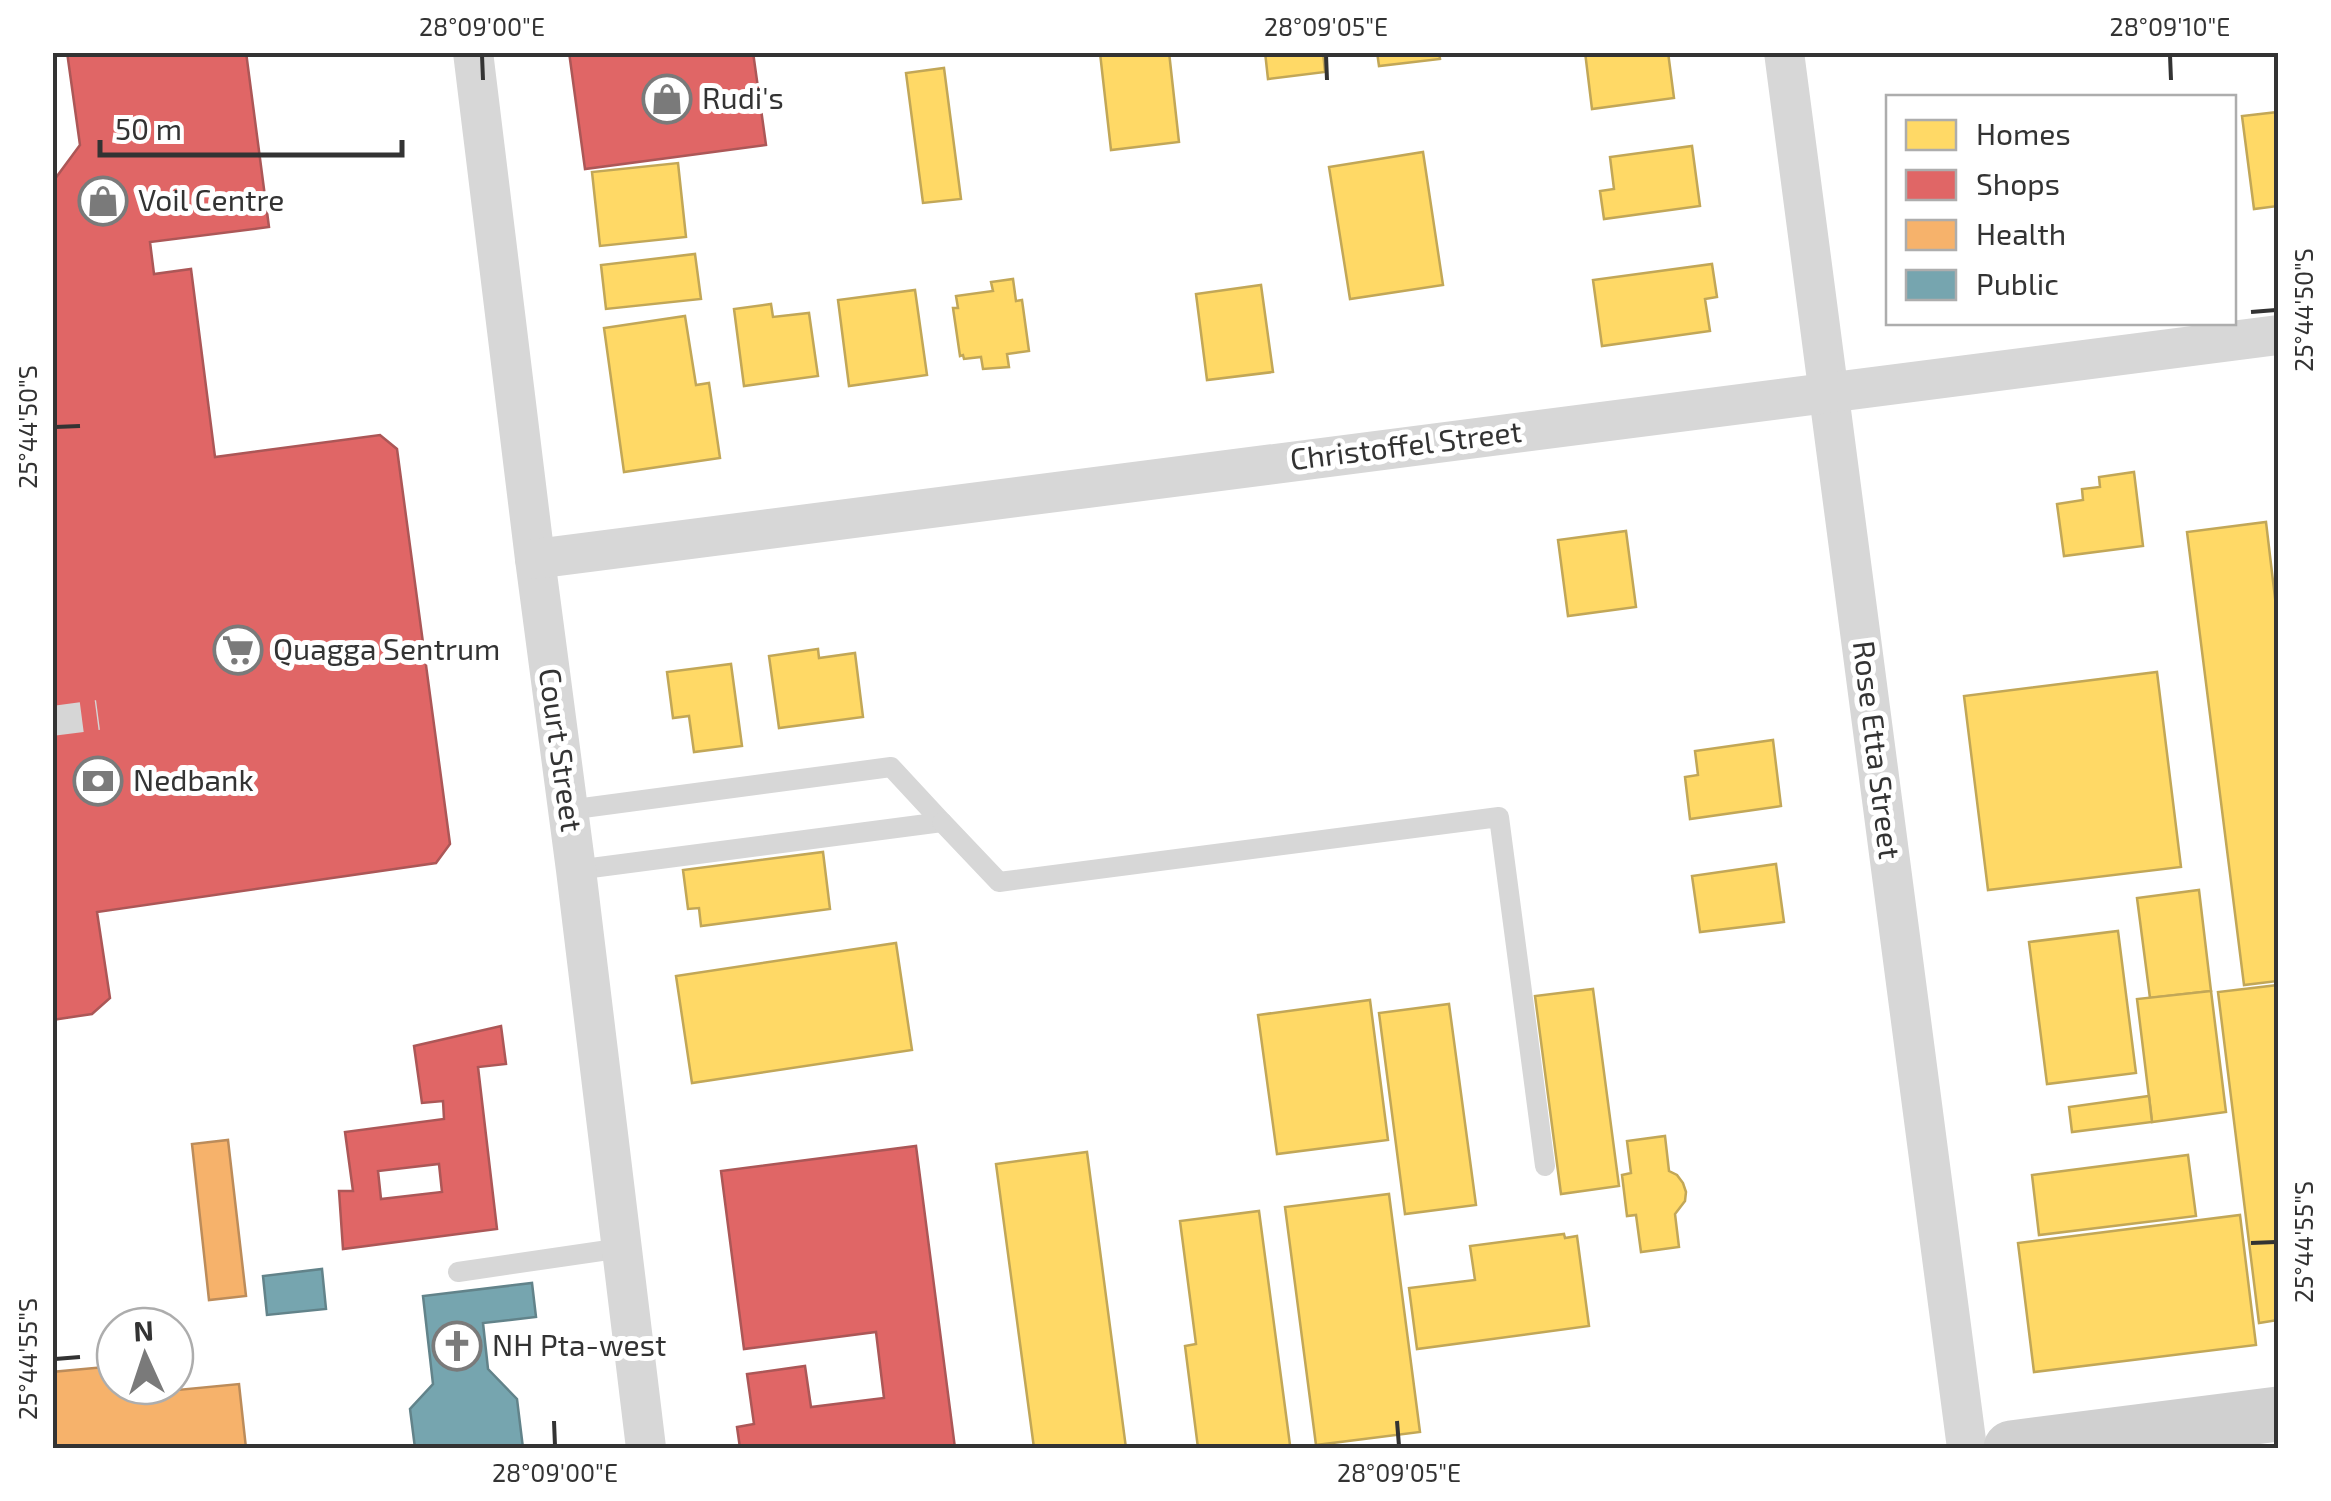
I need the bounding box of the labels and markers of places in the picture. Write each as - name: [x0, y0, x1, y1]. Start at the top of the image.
- shop icon: Rudi's: [641, 73, 693, 125]
- place label: Rudi's: [702, 79, 784, 115]
- shop icon: Voil Centre: [77, 175, 129, 227]
- place label: Voil Centre: [138, 181, 284, 217]
- supermarket icon: Quagga Sentrum: [212, 624, 264, 676]
- place label: Quagga Sentrum: [273, 630, 500, 666]
- bank icon: Nedbank: [72, 755, 124, 807]
- place label: Nedbank: [133, 761, 254, 797]
- church icon: NH Pta-west: [431, 1320, 483, 1372]
- place label: NH Pta-west: [492, 1326, 666, 1362]

